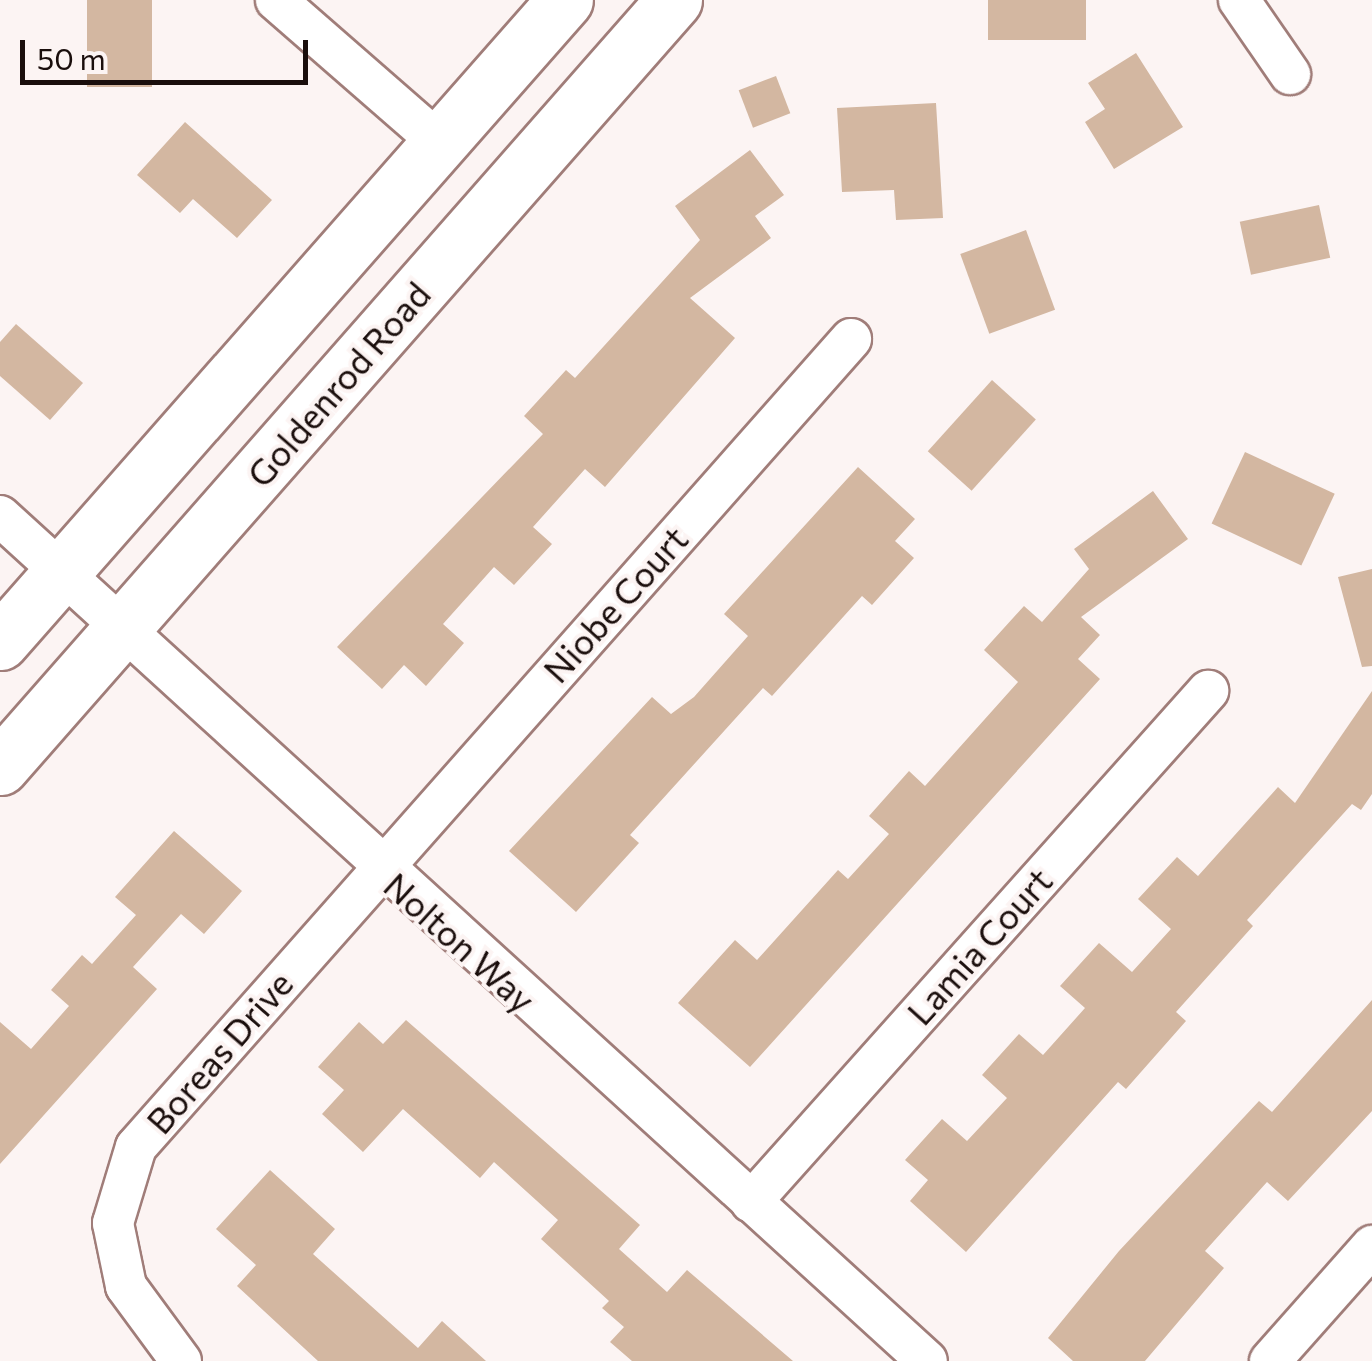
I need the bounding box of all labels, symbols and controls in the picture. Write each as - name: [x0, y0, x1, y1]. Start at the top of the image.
- scale bar: [25, 20, 312, 82]
- text: 50 m: [37, 39, 106, 76]
- street label: Goldenrod Road: [238, 273, 438, 495]
- street label: Niobe Court: [534, 518, 696, 690]
- street label: Lamia Court: [898, 859, 1060, 1033]
- street label: Nolton Way: [376, 864, 544, 1020]
- street label: Boreas Drive: [137, 962, 301, 1142]

